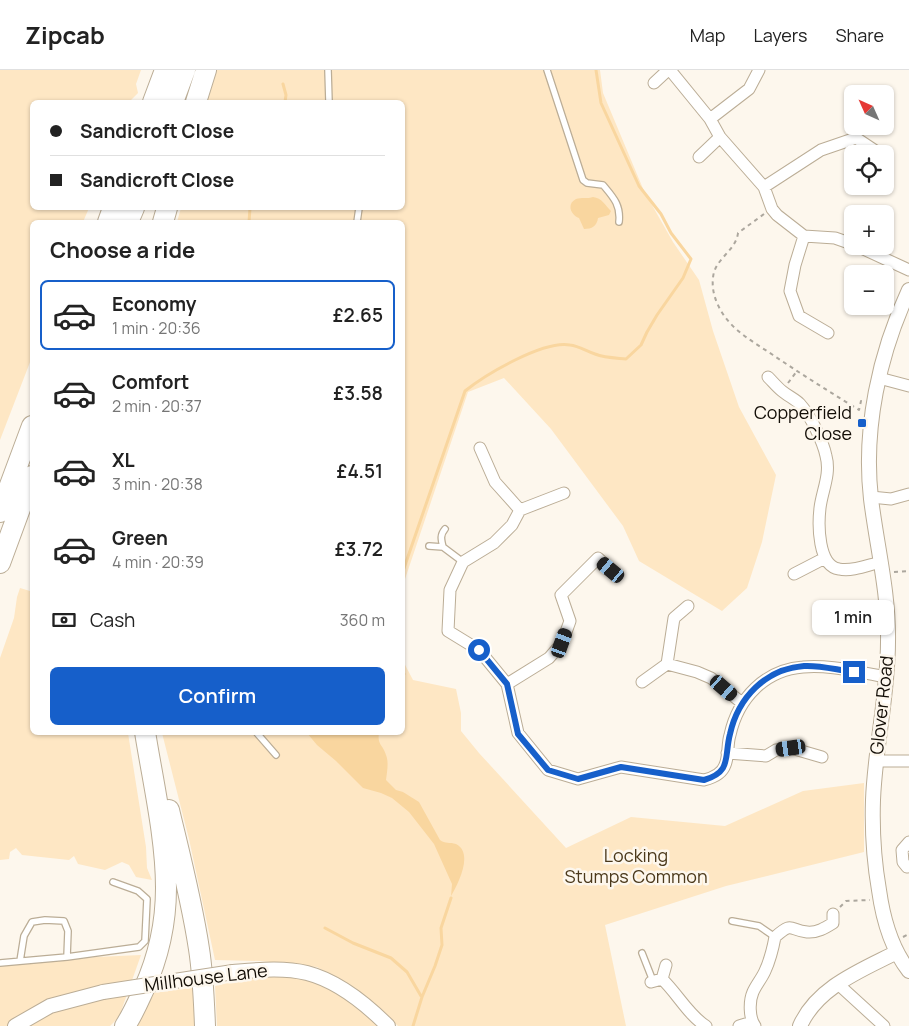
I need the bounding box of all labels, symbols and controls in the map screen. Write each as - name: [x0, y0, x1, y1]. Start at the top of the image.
- text: Zipcab: [25, 18, 105, 51]
- text: Map: [690, 23, 725, 47]
- text: Layers: [753, 23, 807, 47]
- text: Share: [835, 23, 884, 47]
- north arrow: [844, 85, 894, 135]
- map controls: [844, 85, 894, 315]
- text: Sandicroft Close: [80, 118, 234, 144]
- button: locate: [844, 145, 894, 195]
- text: Sandicroft Close: [80, 167, 234, 193]
- button: +: [844, 205, 894, 255]
- text: Choose a ride: [50, 235, 195, 265]
- button: −: [844, 265, 894, 315]
- text: Economy: [112, 291, 196, 317]
- icon: car: [52, 293, 97, 338]
- text: £2.65: [333, 302, 383, 328]
- text: 1 min · 20:36: [112, 317, 201, 339]
- text: Comfort: [112, 369, 189, 395]
- icon: car: [52, 371, 97, 416]
- text: £3.58: [333, 380, 383, 406]
- text: 2 min · 20:37: [112, 395, 202, 417]
- place label: Copperfield Close: [754, 400, 852, 445]
- marker: Copperfield Close: [856, 417, 868, 429]
- text: XL: [112, 447, 135, 473]
- icon: car: [52, 449, 97, 494]
- text: £4.51: [337, 458, 383, 484]
- text: 3 min · 20:38: [112, 473, 203, 495]
- text: Green: [112, 525, 168, 551]
- icon: car: [52, 527, 97, 572]
- text: £3.72: [335, 536, 383, 562]
- text: 4 min · 20:39: [112, 551, 204, 573]
- car: [594, 555, 627, 585]
- callout: 1 min: [813, 600, 895, 634]
- icon: cash: [50, 606, 78, 634]
- text: 1 min: [834, 606, 872, 628]
- text: Cash: [90, 607, 135, 633]
- text: 360 m: [340, 609, 385, 631]
- car: [549, 626, 574, 660]
- route start: [468, 639, 490, 661]
- street label: Glover Road: [864, 654, 898, 756]
- route end: [843, 661, 865, 683]
- button: Confirm: [50, 667, 385, 725]
- car: [707, 672, 740, 704]
- car: [775, 738, 806, 758]
- park label: Locking Stumps Common: [564, 843, 708, 888]
- street label: Millhouse Lane: [143, 958, 269, 996]

